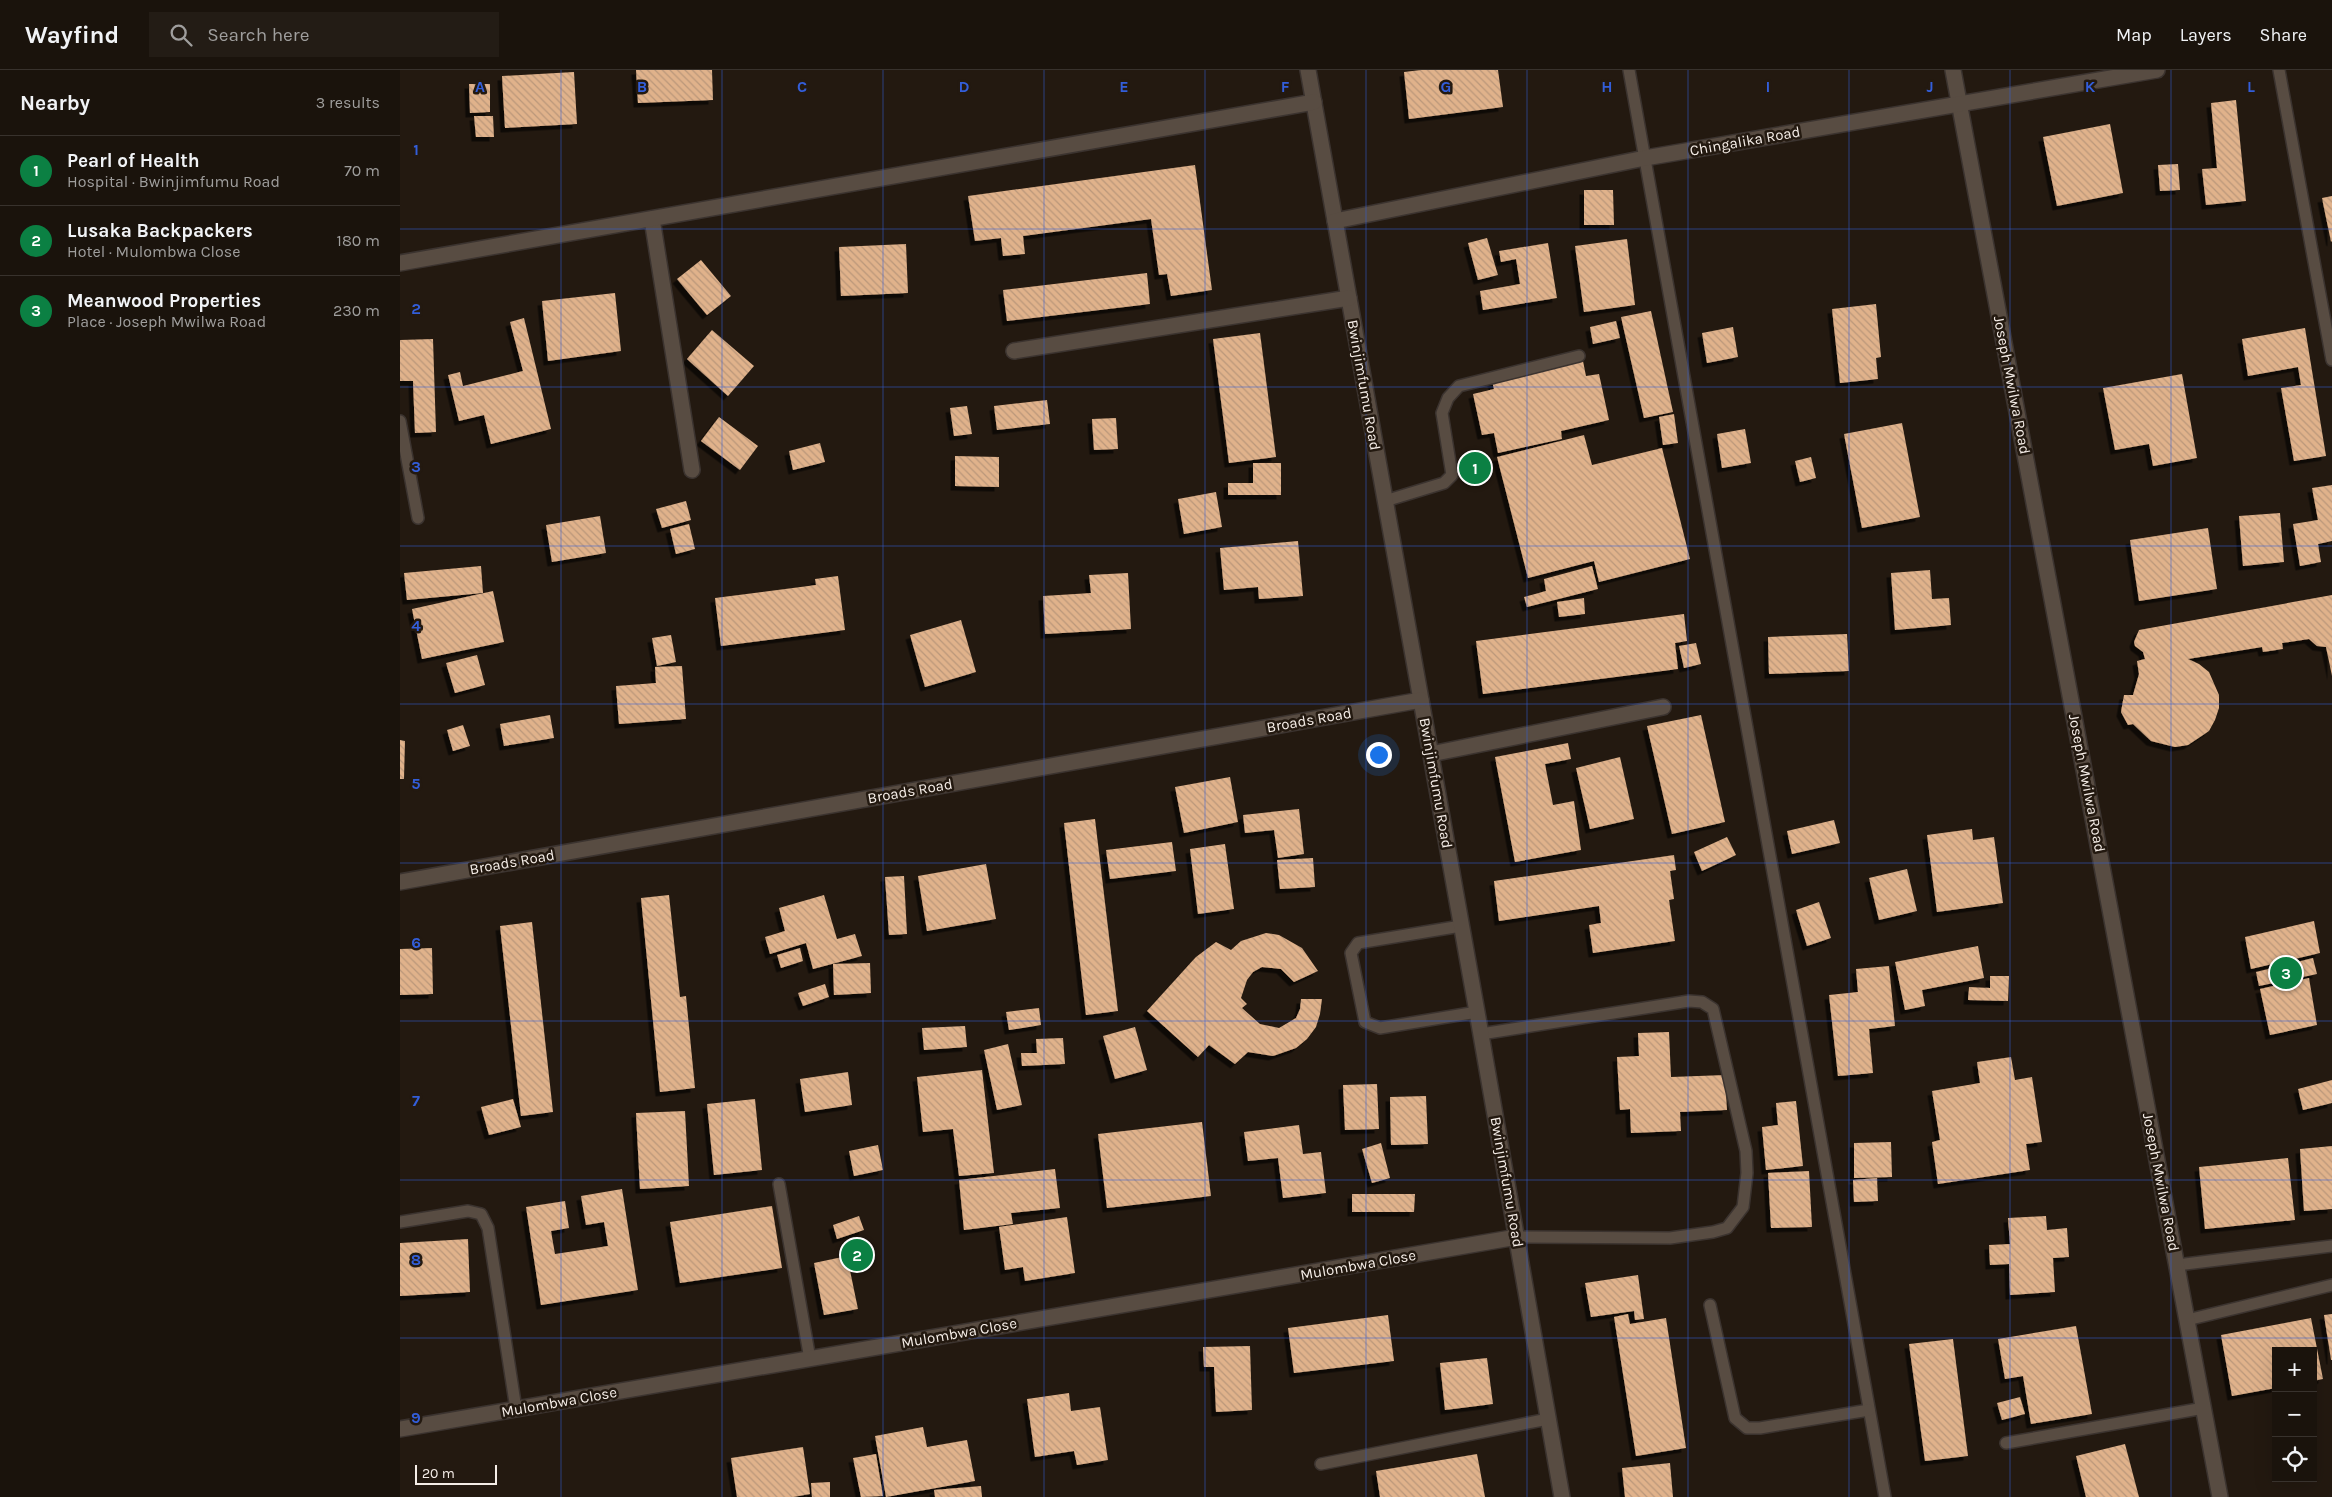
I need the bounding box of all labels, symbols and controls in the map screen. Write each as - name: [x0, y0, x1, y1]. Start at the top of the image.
- search box: [149, 12, 499, 57]
- text: Wayfind: [25, 21, 119, 49]
- icon: search: [167, 21, 195, 49]
- text: Search here: [207, 24, 309, 46]
- text: Map: [2116, 24, 2152, 46]
- text: Layers: [2180, 24, 2232, 46]
- text: Share: [2260, 24, 2307, 46]
- text: A: [475, 77, 485, 96]
- text: B: [637, 77, 647, 96]
- text: C: [797, 77, 807, 96]
- text: D: [959, 77, 970, 96]
- text: E: [1119, 77, 1129, 96]
- text: F: [1281, 77, 1290, 96]
- text: G: [1441, 77, 1451, 96]
- text: H: [1601, 77, 1613, 96]
- text: I: [1766, 77, 1770, 96]
- text: J: [1926, 77, 1934, 96]
- text: K: [2085, 77, 2096, 96]
- text: L: [2247, 77, 2255, 96]
- text: Nearby: [20, 91, 90, 115]
- text: 3 results: [316, 93, 380, 112]
- street label: Chingalika Road: [1688, 122, 1802, 160]
- text: 1: [413, 140, 419, 159]
- text: Pearl of Health: [67, 150, 200, 172]
- text: 1: [33, 161, 39, 180]
- text: 70 m: [344, 161, 380, 180]
- text: Hospital · Bwinjimfumu Road: [67, 172, 280, 191]
- text: Lusaka Backpackers: [67, 220, 253, 242]
- text: 2: [31, 231, 41, 250]
- text: 180 m: [337, 231, 380, 250]
- text: Hotel · Mulombwa Close: [67, 242, 240, 261]
- text: Meanwood Properties: [67, 290, 261, 312]
- text: 2: [411, 299, 421, 318]
- text: 3: [31, 301, 41, 320]
- text: 230 m: [333, 301, 380, 320]
- text: Place · Joseph Mwilwa Road: [67, 312, 266, 331]
- street label: Joseph Mwilwa Road: [1990, 314, 2034, 456]
- street label: Bwinjimfumu Road: [1344, 318, 1384, 452]
- pin: 1: [1459, 449, 1491, 487]
- text: 3: [411, 457, 421, 476]
- text: 4: [411, 616, 421, 635]
- street label: Broads Road: [1265, 704, 1353, 736]
- street label: Joseph Mwilwa Road: [2065, 712, 2109, 854]
- street label: Bwinjimfumu Road: [1416, 716, 1456, 850]
- your location: [1366, 742, 1392, 768]
- text: 5: [411, 774, 421, 793]
- street label: Broads Road: [866, 775, 954, 807]
- street label: Broads Road: [468, 846, 556, 878]
- text: 6: [411, 933, 421, 952]
- pin: 3: [2270, 954, 2302, 992]
- text: 7: [412, 1091, 420, 1110]
- street label: Joseph Mwilwa Road: [2139, 1111, 2183, 1253]
- street label: Bwinjimfumu Road: [1487, 1115, 1527, 1249]
- pin: 2: [841, 1236, 873, 1274]
- street label: Mulombwa Close: [1299, 1246, 1417, 1284]
- text: 8: [411, 1250, 421, 1269]
- street label: Mulombwa Close: [900, 1314, 1018, 1352]
- map controls: [2272, 1347, 2317, 1482]
- button: +: [2272, 1347, 2317, 1392]
- street label: Mulombwa Close: [500, 1383, 618, 1421]
- button: −: [2272, 1392, 2317, 1437]
- text: 9: [411, 1408, 421, 1427]
- button: locate: [2272, 1437, 2317, 1482]
- scale bar: [415, 1462, 498, 1485]
- text: 20 m: [422, 1465, 455, 1482]

